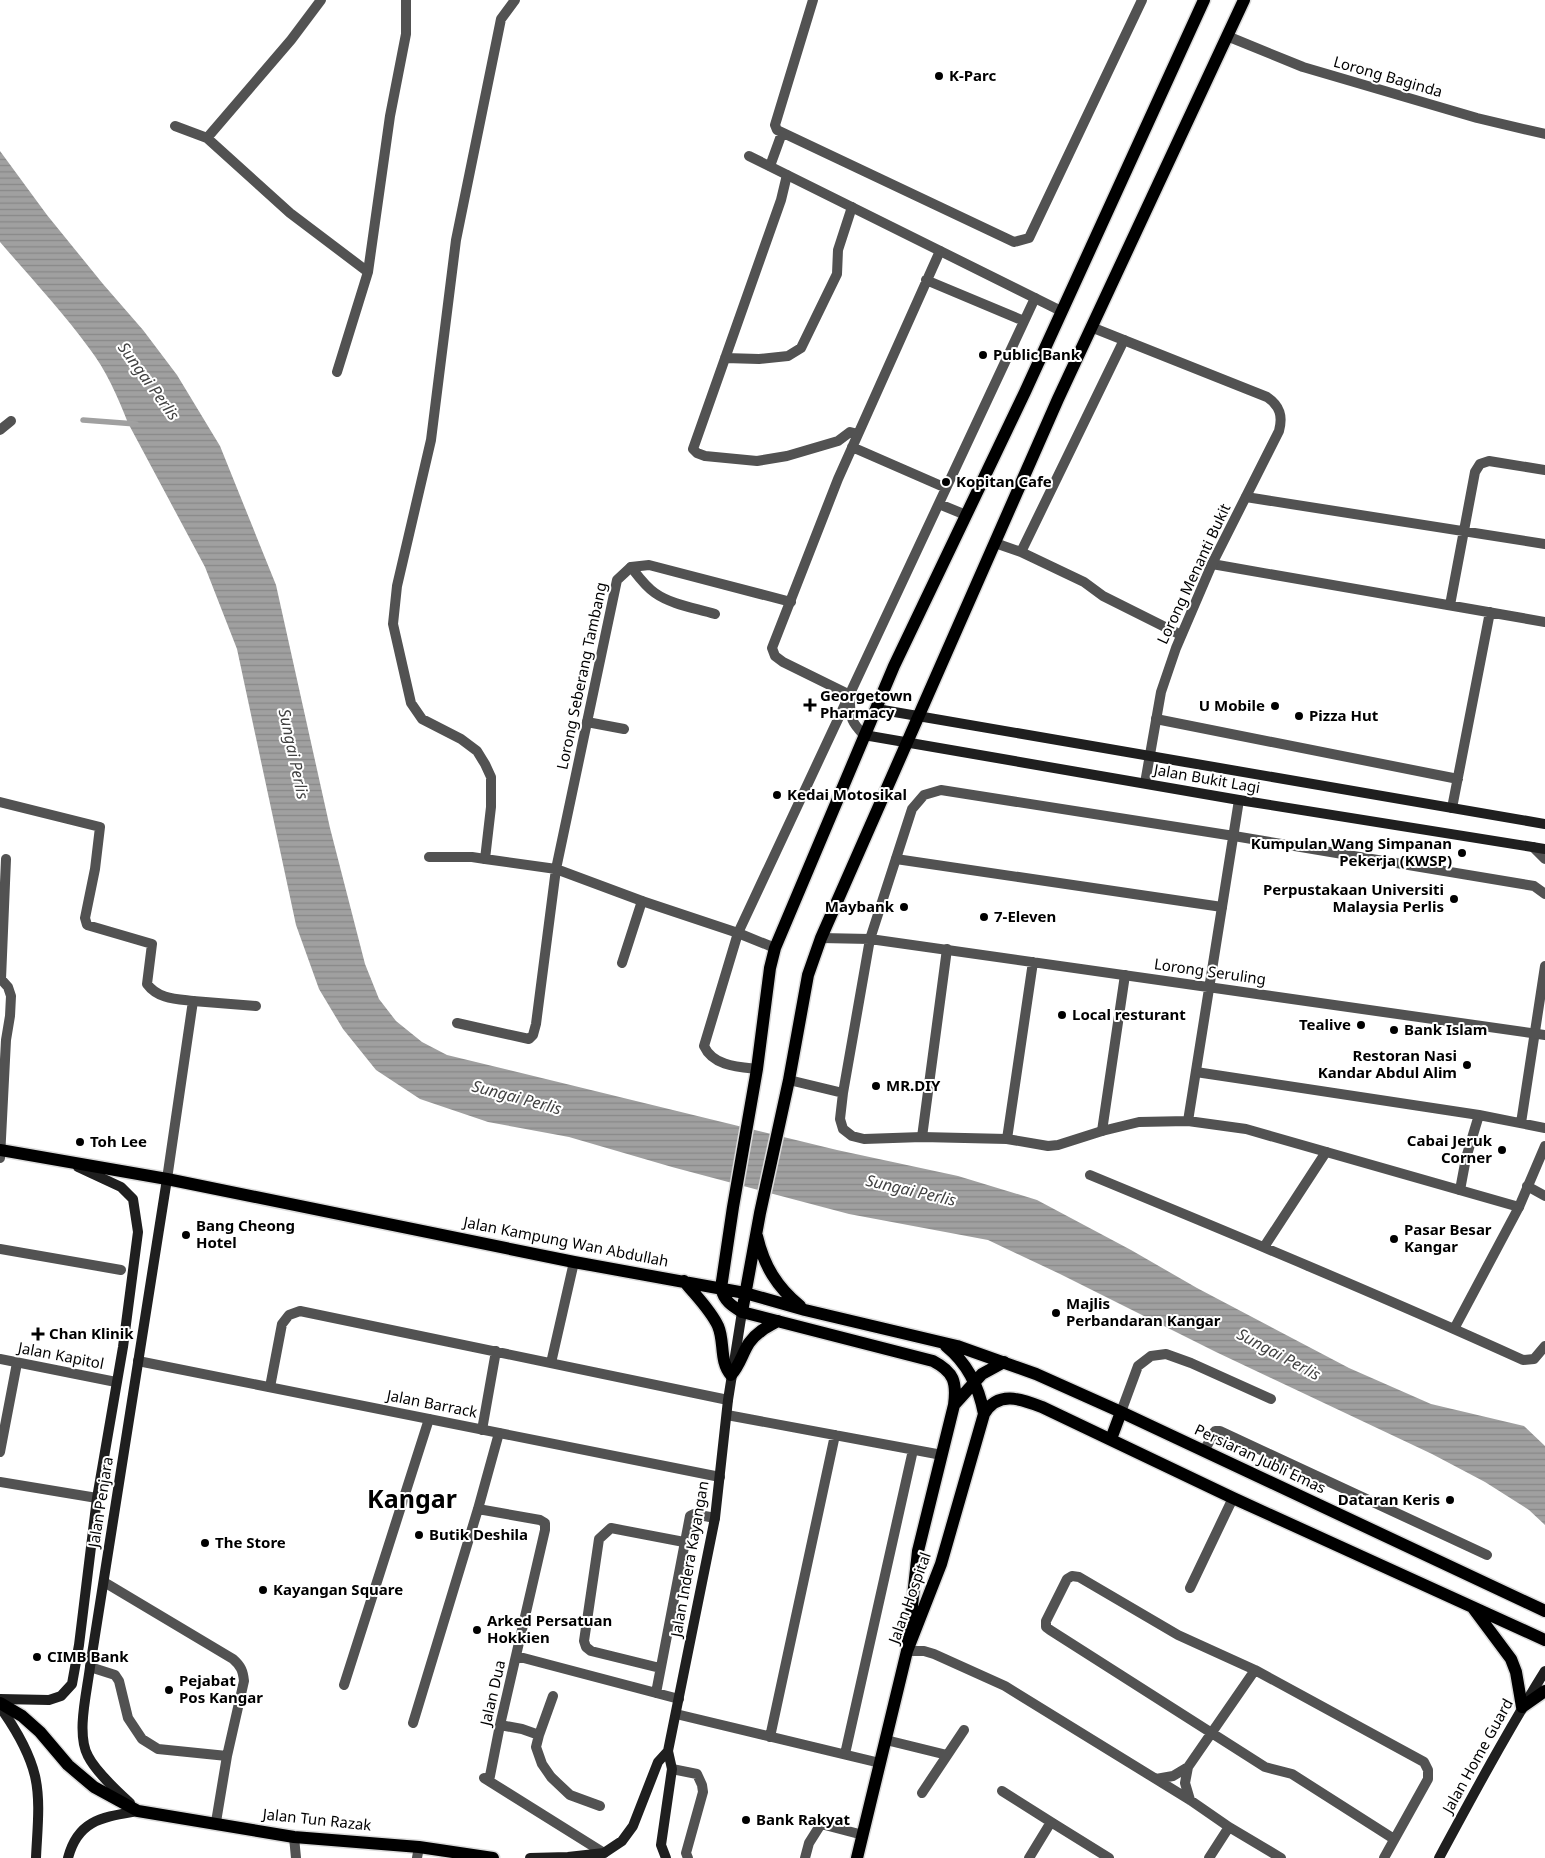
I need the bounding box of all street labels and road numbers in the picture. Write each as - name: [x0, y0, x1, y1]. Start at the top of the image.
- street label: Lorong Baginda: [1331, 51, 1445, 101]
- street label: Lorong Menanti Bukit: [1152, 500, 1235, 647]
- street label: Lorong Seberang Tambang: [551, 580, 611, 771]
- street label: Jalan Bukit Lagi: [1151, 758, 1262, 797]
- street label: Lorong Seruling: [1153, 953, 1267, 989]
- street label: Jalan Kampung Wan Abdullah: [460, 1211, 670, 1271]
- street label: Jalan Kapitol: [15, 1337, 106, 1373]
- street label: Jalan Barrack: [383, 1384, 479, 1422]
- street label: Persiaran Jubli Emas: [1191, 1419, 1329, 1497]
- street label: Jalan Penjara: [83, 1455, 117, 1551]
- street label: Jalan Indera Kayangan: [665, 1479, 713, 1640]
- street label: Jalan Hospital: [883, 1549, 935, 1648]
- street label: Jalan Dua: [474, 1658, 509, 1729]
- street label: Jalan Home Guard: [1436, 1695, 1517, 1818]
- street label: Jalan Tun Razak: [260, 1803, 372, 1835]

